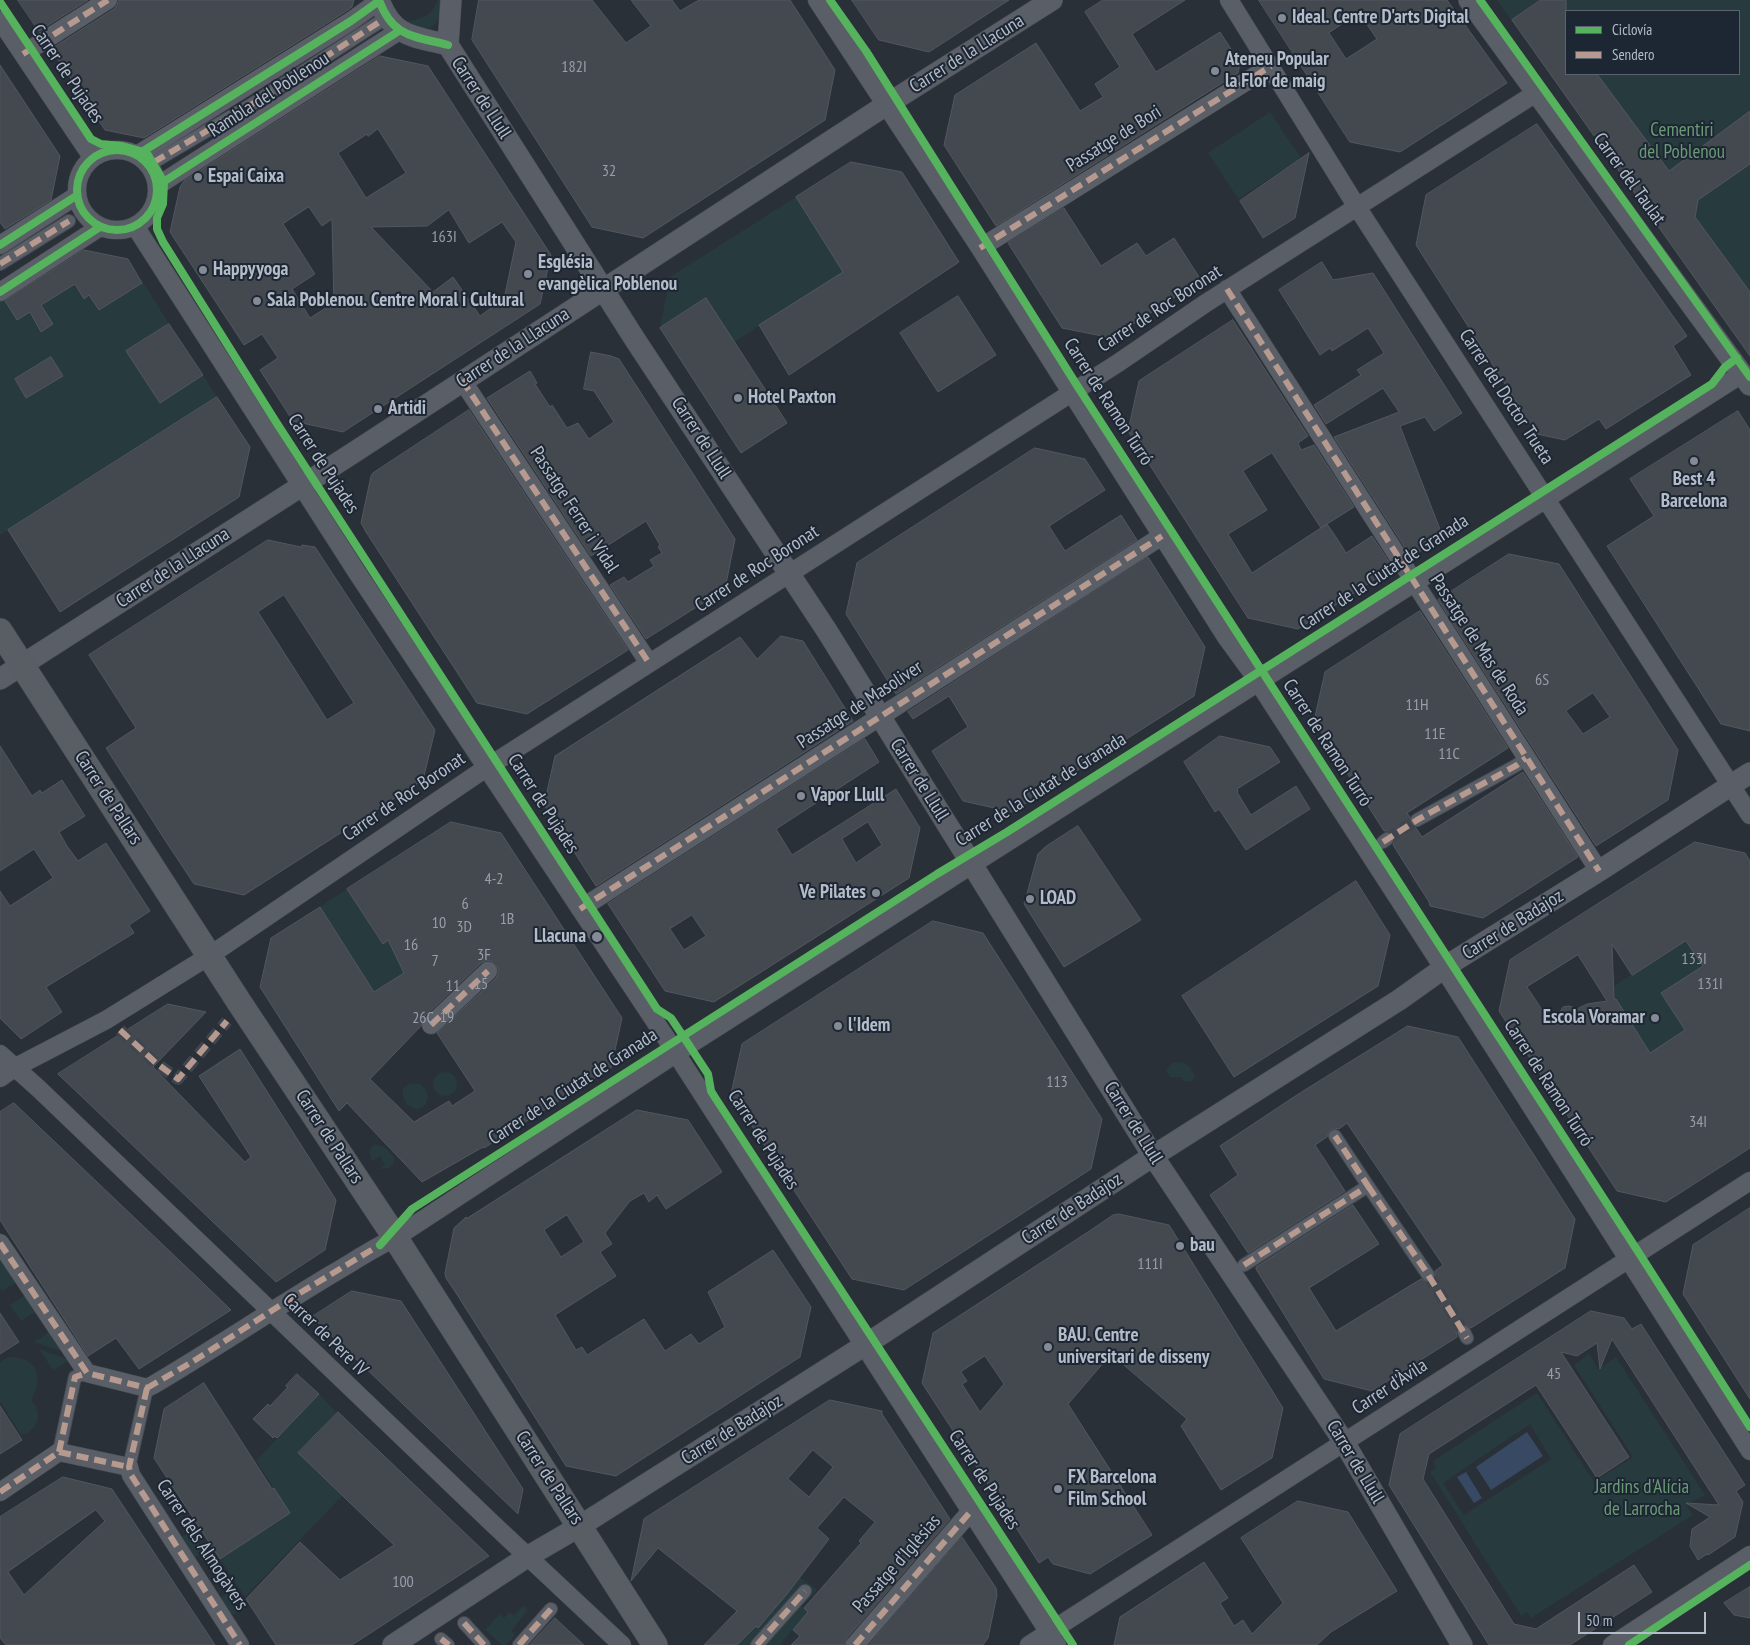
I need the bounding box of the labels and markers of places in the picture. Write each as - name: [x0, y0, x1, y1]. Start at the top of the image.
- place label: Ideal. Centre D'arts Digital: [1292, 7, 1469, 29]
- marker: Ideal. Centre D'arts Digital: [1276, 12, 1288, 24]
- place label: Ateneu Popular la Flor de maig: [1225, 49, 1329, 93]
- marker: Ateneu Popular la Flor de maig: [1209, 65, 1221, 77]
- place label: Espai Caixa: [208, 166, 284, 188]
- marker: Espai Caixa: [192, 171, 204, 183]
- place label: Església evangèlica Poblenou: [538, 252, 677, 296]
- place label: Happyyoga: [213, 259, 288, 281]
- marker: Happyyoga: [197, 264, 209, 276]
- marker: Església evangèlica Poblenou: [522, 268, 534, 280]
- place label: Sala Poblenou. Centre Moral i Cultural: [267, 290, 524, 312]
- marker: Sala Poblenou. Centre Moral i Cultural: [251, 295, 263, 307]
- place label: Hotel Paxton: [748, 387, 836, 409]
- marker: Hotel Paxton: [732, 392, 744, 404]
- place label: Artidi: [388, 398, 426, 420]
- marker: Artidi: [372, 403, 384, 415]
- marker: Best 4 Barcelona: [1688, 455, 1700, 467]
- place label: Best 4 Barcelona: [1661, 469, 1727, 513]
- place label: Vapor Llull: [811, 785, 884, 807]
- marker: Vapor Llull: [795, 790, 807, 802]
- place label: Ve Pilates: [800, 882, 866, 904]
- marker: Ve Pilates: [870, 887, 882, 899]
- place label: LOAD: [1040, 888, 1076, 910]
- marker: LOAD: [1024, 893, 1036, 905]
- place label: Llacuna: [534, 926, 586, 948]
- marker: Llacuna: [590, 930, 604, 944]
- place label: Escola Voramar: [1543, 1007, 1645, 1029]
- marker: Escola Voramar: [1649, 1012, 1661, 1024]
- place label: l'Idem: [848, 1015, 890, 1037]
- marker: l'Idem: [832, 1020, 844, 1032]
- place label: bau: [1190, 1235, 1215, 1257]
- marker: bau: [1174, 1240, 1186, 1252]
- place label: BAU. Centre universitari de disseny: [1058, 1325, 1209, 1369]
- marker: BAU. Centre universitari de disseny: [1042, 1341, 1054, 1353]
- place label: FX Barcelona Film School: [1068, 1467, 1157, 1511]
- marker: FX Barcelona Film School: [1052, 1483, 1064, 1495]

